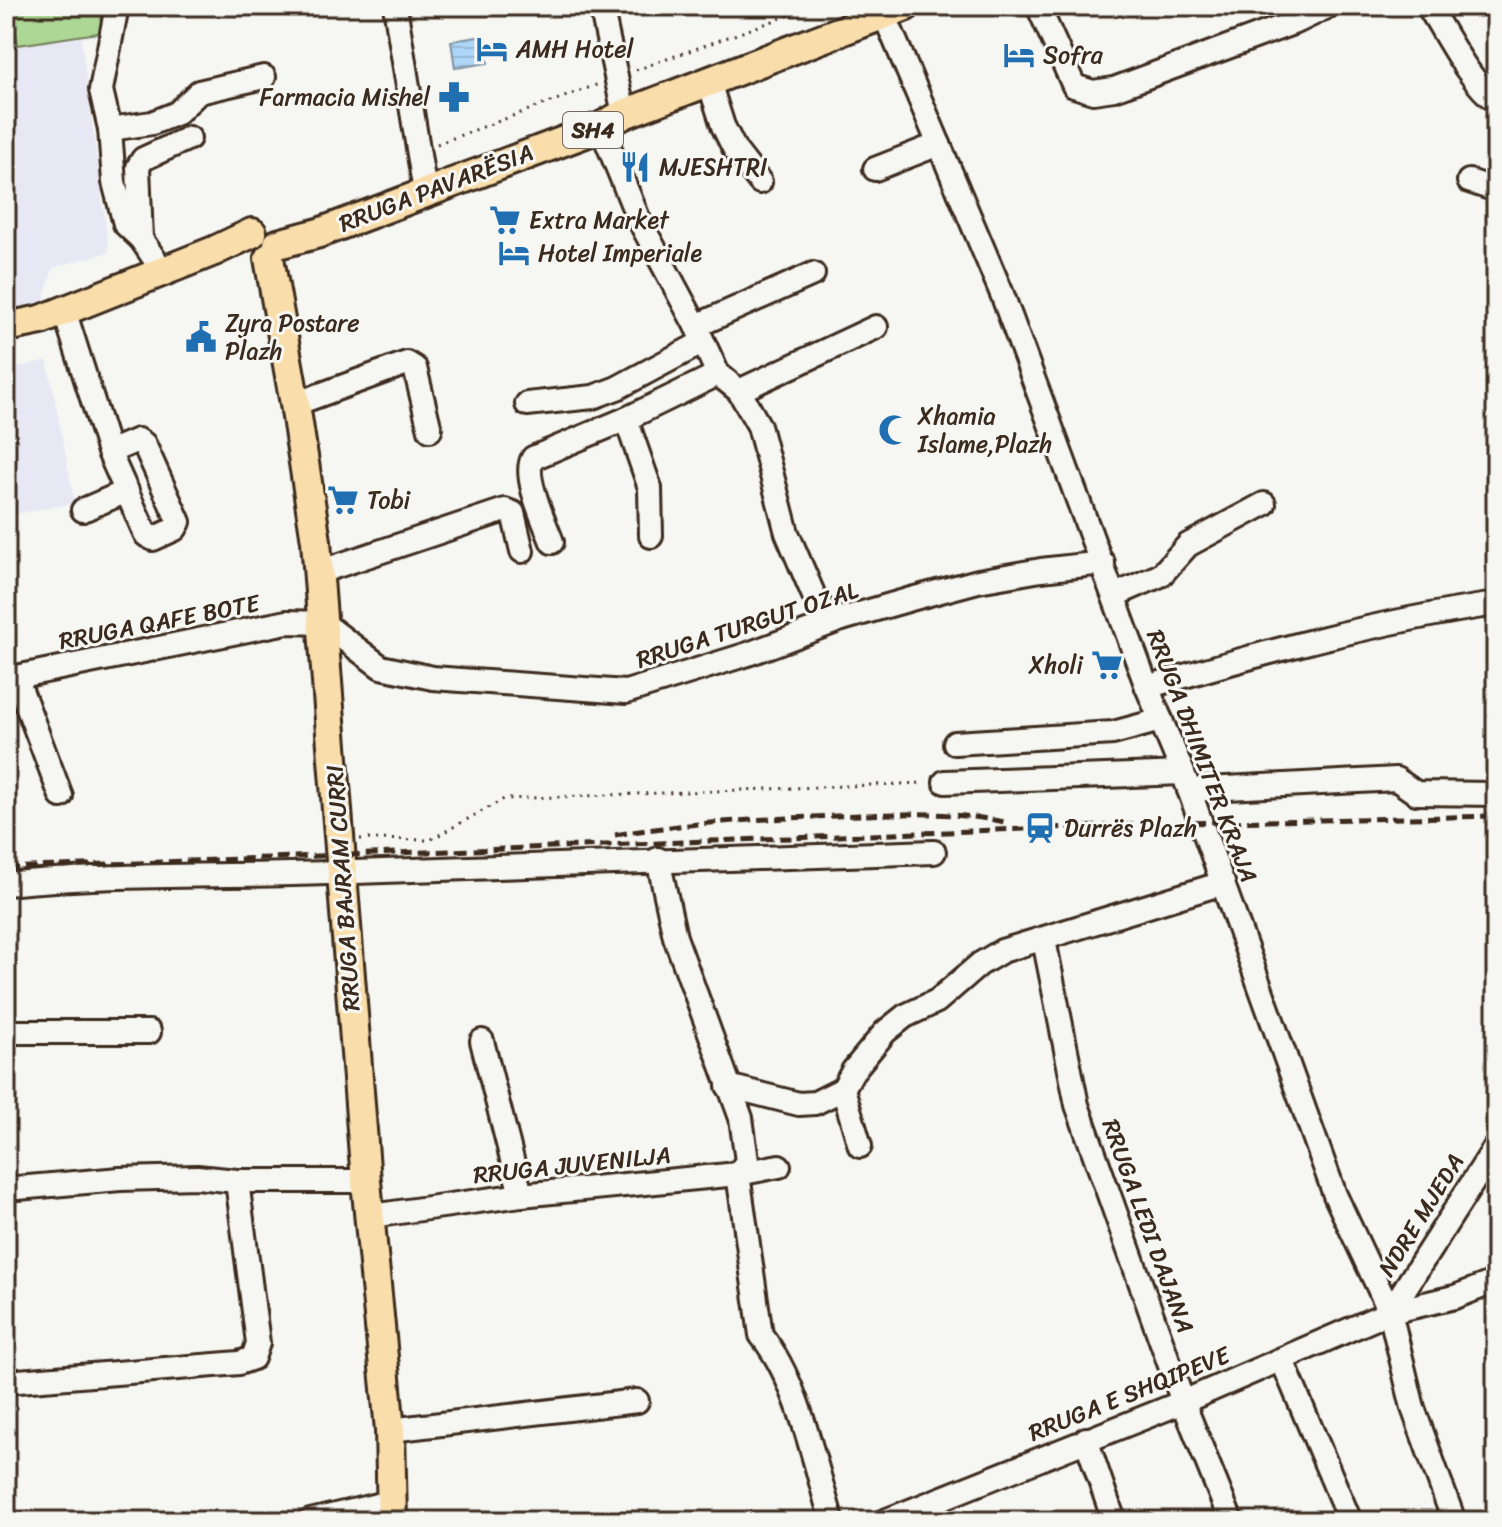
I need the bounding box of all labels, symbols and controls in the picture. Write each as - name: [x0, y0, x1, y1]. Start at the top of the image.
- place label: AMH Hotel: [515, 28, 635, 70]
- hotel icon: AMH Hotel: [475, 32, 509, 66]
- place label: Sofra: [1043, 34, 1104, 76]
- hotel icon: Sofra: [1002, 38, 1036, 72]
- place label: Farmacia Mishel: [259, 76, 431, 118]
- pharmacy icon: Farmacia Mishel: [437, 80, 471, 114]
- road number: SH4: [563, 112, 623, 148]
- street label: RRUGA PAVARËSIA: [333, 132, 539, 244]
- place label: MJESHTRI: [659, 146, 768, 188]
- restaurant icon: MJESHTRI: [618, 150, 652, 184]
- place label: Extra Market: [529, 199, 670, 241]
- supermarket icon: Extra Market: [488, 203, 522, 237]
- place label: Hotel Imperiale: [538, 232, 703, 274]
- hotel icon: Hotel Imperiale: [497, 236, 531, 270]
- place label: Zyra Postare Plazh: [225, 302, 359, 372]
- public building icon: Zyra Postare Plazh: [184, 320, 218, 354]
- place label: Xhamia Islame,Plazh: [917, 395, 1052, 465]
- mosque icon: Xhamia Islame,Plazh: [877, 413, 911, 447]
- place label: Tobi: [367, 479, 412, 521]
- supermarket icon: Tobi: [326, 483, 360, 517]
- street label: RRUGA TURGUT OZAL: [630, 569, 864, 681]
- street label: RRUGA QAFE BOTE: [55, 582, 264, 662]
- street label: RRUGA DHIMITER KRAJA: [1134, 623, 1270, 889]
- place label: Xholi: [1028, 644, 1084, 686]
- supermarket icon: Xholi: [1090, 648, 1124, 682]
- street label: RRUGA BAJRAM CURRI: [313, 764, 373, 1012]
- place label: Durrës Plazh: [1064, 807, 1197, 849]
- station icon: Durrës Plazh: [1023, 811, 1057, 845]
- street label: RRUGA LEDI DAJANA: [1090, 1113, 1206, 1339]
- street label: RRUGA JUVENILJA: [471, 1134, 673, 1196]
- street label: NDRE MJEDA: [1366, 1145, 1476, 1285]
- street label: RRUGA E SHQIPEVE: [1022, 1334, 1238, 1454]

